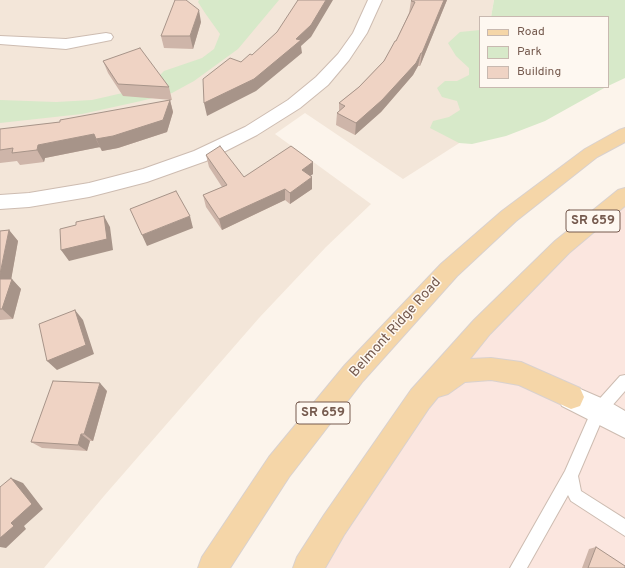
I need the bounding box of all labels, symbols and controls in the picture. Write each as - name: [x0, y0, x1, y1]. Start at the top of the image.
- legend: [479, 16, 609, 88]
- text: Road: [517, 24, 545, 40]
- text: Park: [517, 44, 542, 60]
- text: Building: [517, 64, 561, 80]
- road number: SR 659: [566, 210, 620, 232]
- street label: Belmont Ridge Road: [347, 275, 445, 381]
- road number: SR 659: [296, 402, 350, 424]

